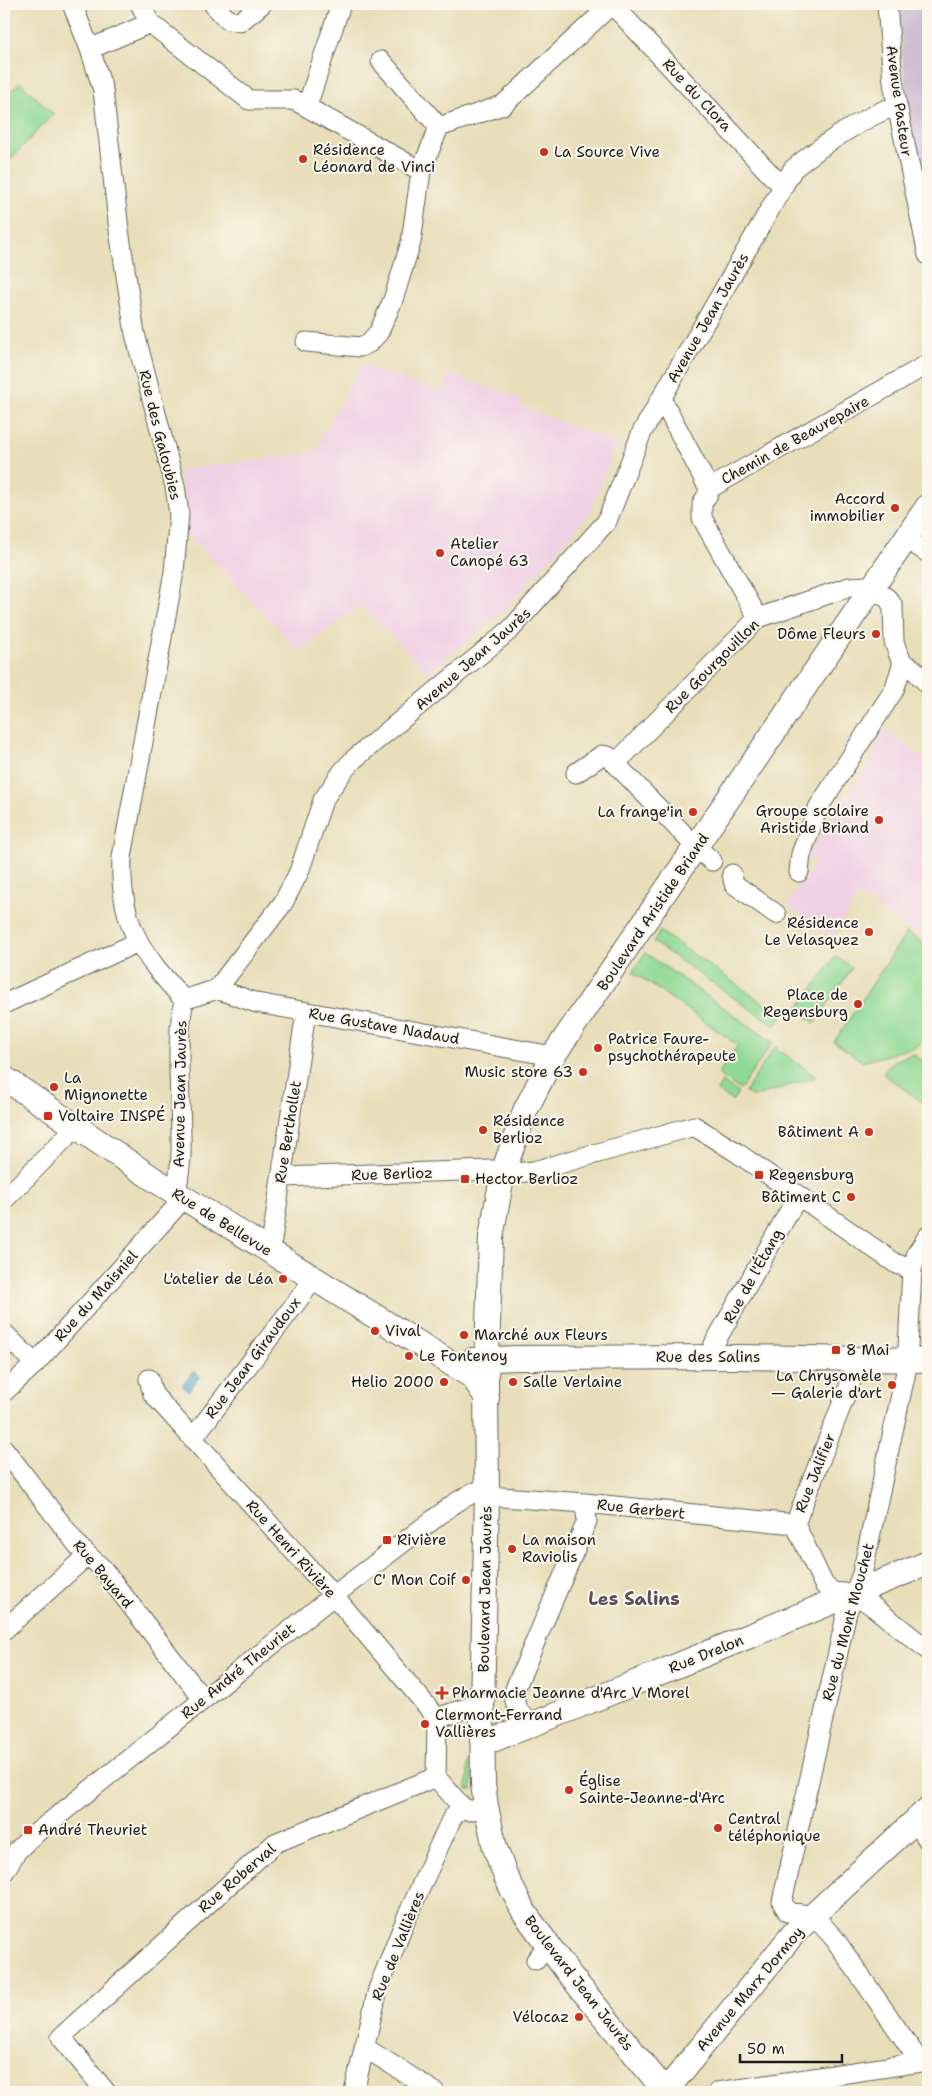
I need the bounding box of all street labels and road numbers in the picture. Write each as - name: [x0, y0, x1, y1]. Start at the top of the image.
- street label: Avenue Pasteur: [881, 44, 917, 158]
- street label: Rue du Clora: [658, 54, 736, 136]
- street label: Avenue Jean Jaurès: [662, 249, 754, 387]
- street label: Rue des Galoubies: [134, 368, 186, 502]
- street label: Chemin de Beaurepaire: [717, 391, 873, 489]
- street label: Avenue Jean Jaurès: [411, 603, 535, 715]
- street label: Rue Gourgouillon: [661, 615, 763, 717]
- street label: Boulevard Aristide Briand: [593, 829, 714, 995]
- street label: Rue Gustave Nadaud: [307, 1003, 461, 1049]
- street label: Avenue Jean Jaurès: [169, 1020, 191, 1168]
- street label: Rue Berthollet: [270, 1079, 306, 1185]
- street label: Rue Berlioz: [351, 1163, 433, 1185]
- street label: Rue de Bellevue: [168, 1183, 276, 1261]
- street label: Rue de l'Étang: [718, 1225, 787, 1327]
- street label: Rue du Maisniel: [50, 1246, 143, 1346]
- street label: Rue Jean Giraudoux: [201, 1293, 305, 1423]
- street label: Rue des Salins: [656, 1347, 760, 1367]
- street label: Rue Jalifier: [790, 1430, 840, 1516]
- street label: Rue Gerbert: [596, 1494, 686, 1524]
- street label: Rue Henri Rivière: [242, 1496, 340, 1602]
- street label: Boulevard Jean Jaurès: [474, 1506, 496, 1672]
- street label: Rue Bayard: [68, 1536, 138, 1613]
- street label: Rue du Mont Mouchet: [817, 1541, 879, 1703]
- street label: Rue André Theuriet: [177, 1619, 299, 1723]
- street label: Rue Drelon: [666, 1630, 746, 1678]
- street label: Rue Roberval: [194, 1838, 280, 1917]
- street label: Rue de Vallières: [367, 1888, 429, 2004]
- street label: Boulevard Jean Jaurès: [520, 1911, 638, 2055]
- street label: Avenue Marx Dormoy: [692, 1922, 808, 2056]

